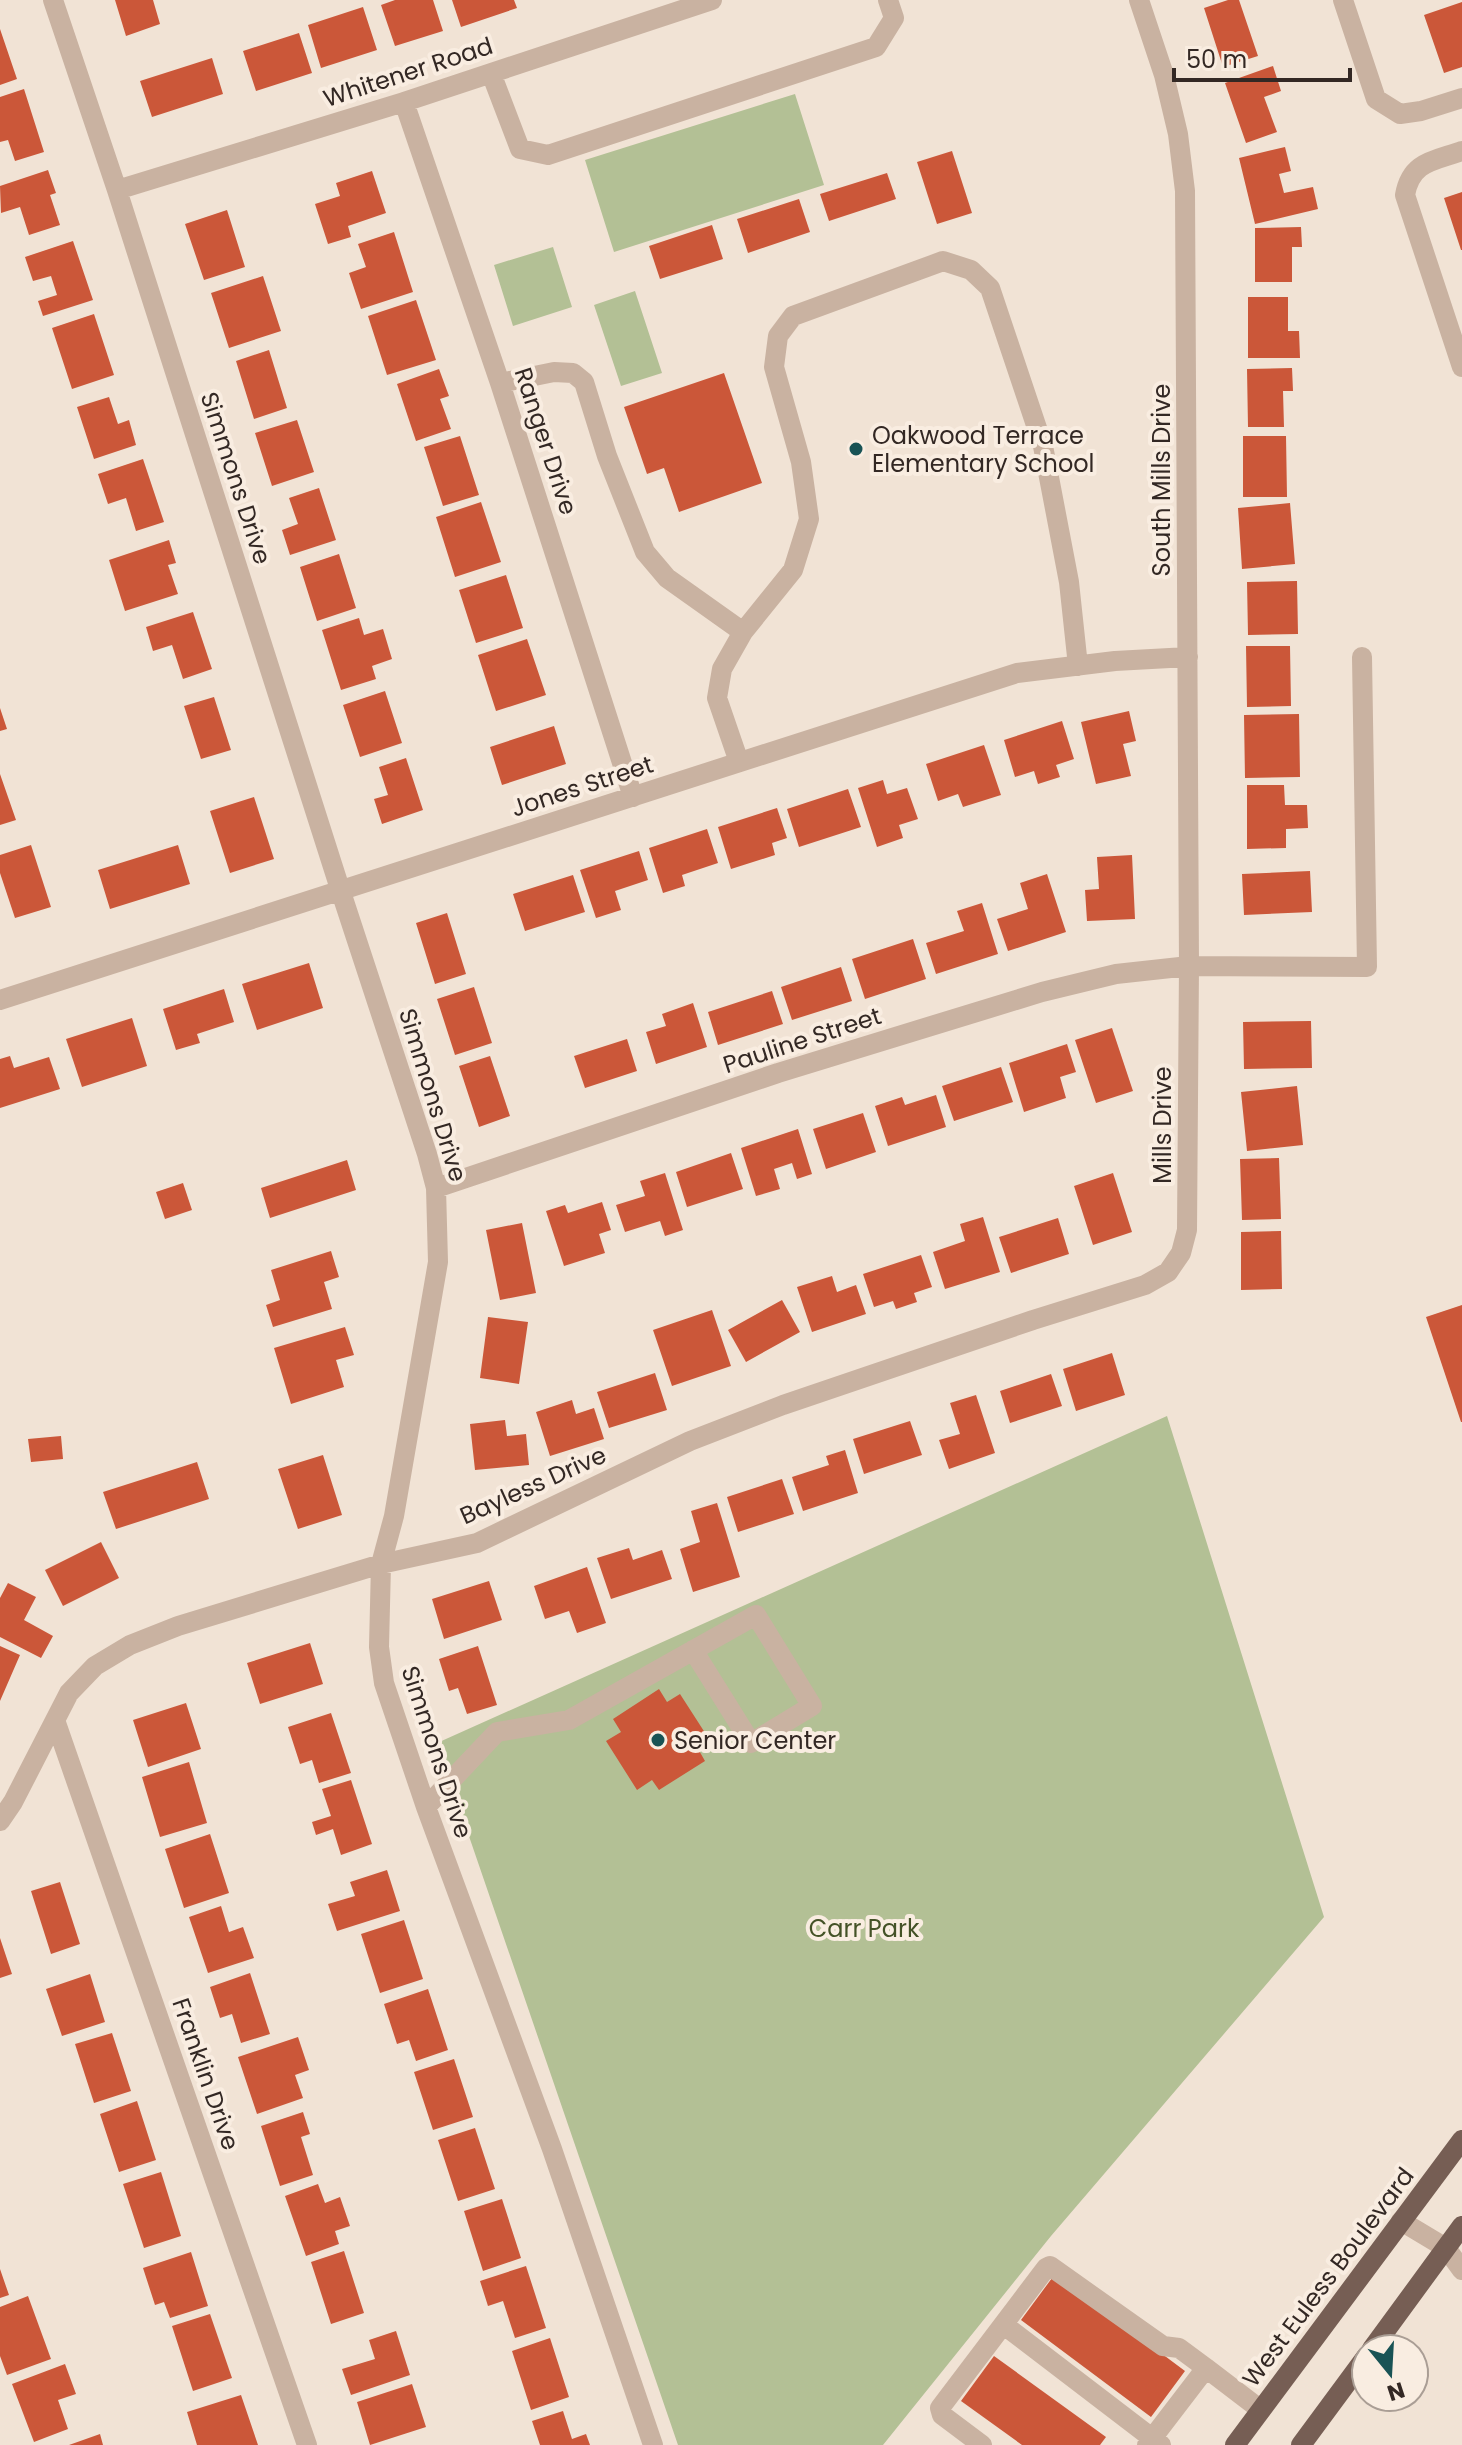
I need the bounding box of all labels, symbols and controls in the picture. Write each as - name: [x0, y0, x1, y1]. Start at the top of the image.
- street label: Whitener Road: [319, 29, 497, 115]
- scale bar: [1174, 32, 1350, 82]
- text: 50 m: [1186, 43, 1247, 76]
- street label: Ranger Drive: [507, 363, 585, 519]
- street label: South Mills Drive: [1145, 384, 1178, 576]
- street label: Simmons Drive: [193, 388, 279, 568]
- place label: Oakwood Terrace Elementary School: [872, 419, 1095, 480]
- marker: Oakwood Terrace Elementary School: [847, 440, 865, 458]
- street label: Jones Street: [507, 748, 657, 824]
- street label: Pauline Street: [719, 999, 885, 1081]
- street label: Simmons Drive: [391, 1004, 475, 1186]
- street label: Mills Drive: [1146, 1066, 1179, 1184]
- street label: Bayless Drive: [455, 1438, 611, 1532]
- street label: Simmons Drive: [394, 1662, 480, 1842]
- place label: Senior Center: [674, 1724, 836, 1757]
- marker: Senior Center: [649, 1731, 667, 1749]
- park label: Carr Park: [809, 1912, 920, 1945]
- street label: Franklin Drive: [165, 1994, 247, 2154]
- street label: West Euless Boulevard: [1234, 2160, 1422, 2394]
- north arrow: [1350, 2333, 1430, 2413]
- text: N: [1383, 2374, 1409, 2409]

